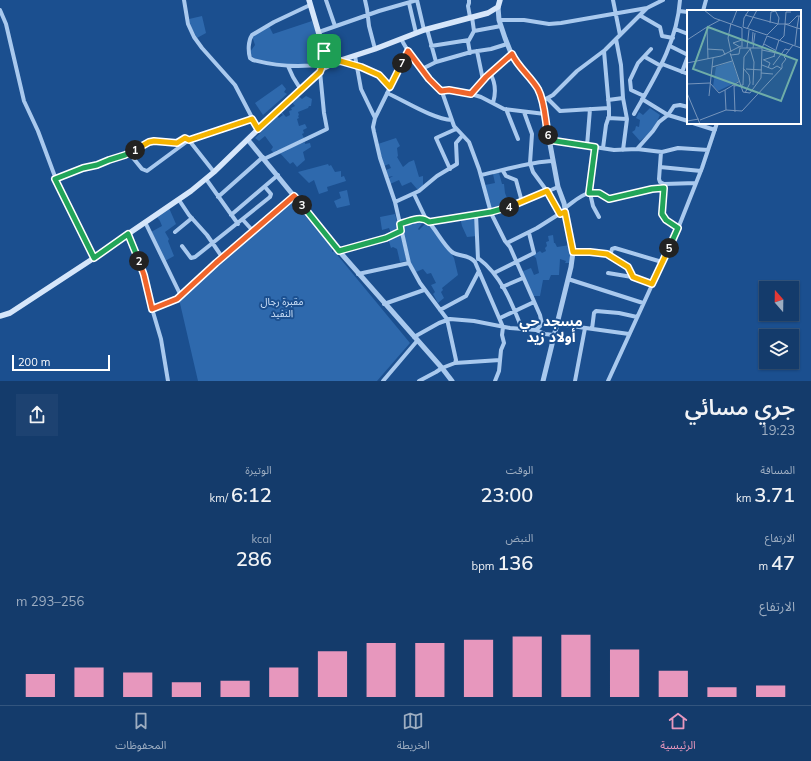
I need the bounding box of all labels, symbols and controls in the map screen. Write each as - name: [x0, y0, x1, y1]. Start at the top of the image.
- inset map: [687, 10, 801, 124]
- pin: [307, 34, 341, 68]
- icon: arrive: [313, 40, 335, 62]
- pin: 7: [392, 53, 412, 73]
- text: 7: [399, 56, 405, 70]
- pin: 6: [538, 125, 558, 145]
- text: 6: [545, 128, 551, 142]
- pin: 1: [125, 140, 145, 160]
- text: 1: [132, 143, 138, 157]
- pin: 3: [292, 195, 312, 215]
- pin: 4: [499, 197, 519, 217]
- text: 3: [299, 198, 305, 212]
- text: 4: [506, 200, 512, 214]
- pin: 5: [659, 238, 679, 258]
- text: 5: [666, 241, 672, 255]
- pin: 2: [129, 251, 149, 271]
- text: 2: [136, 254, 142, 268]
- north arrow: [759, 281, 799, 321]
- map controls: [759, 281, 799, 369]
- park label: مقبرة رجال النفيد: [261, 295, 303, 320]
- district label: مسجد حي أولاد زيد: [519, 312, 583, 346]
- button: layers: [759, 329, 799, 369]
- scale bar: [12, 353, 110, 372]
- text: 200 m: [18, 355, 50, 369]
- text: جري مسائي: [685, 393, 795, 421]
- button: share: [16, 394, 58, 436]
- text: 19:23: [761, 422, 795, 438]
- text: الوتيرة: [245, 463, 272, 477]
- text: الوقت: [506, 463, 533, 477]
- text: المسافة: [760, 463, 795, 477]
- text: 6:12: [231, 482, 272, 507]
- text: 23:00: [481, 482, 533, 507]
- text: 3.71: [754, 482, 795, 507]
- text: /km: [210, 491, 231, 505]
- text: km: [736, 491, 754, 505]
- text: النبض: [505, 531, 533, 545]
- text: الارتفاع: [765, 531, 795, 545]
- text: kcal: [252, 532, 272, 546]
- text: 286: [236, 546, 272, 571]
- text: 136: [497, 550, 533, 575]
- text: 47: [771, 550, 795, 575]
- text: bpm: [472, 559, 497, 573]
- text: m: [758, 559, 771, 573]
- text: 256–293 m: [16, 593, 84, 609]
- text: الارتفاع: [759, 598, 795, 614]
- tab: المحفوظات: [115, 710, 166, 757]
- tab: الخريطة: [397, 710, 430, 757]
- tab: الرئيسية: [660, 710, 696, 757]

